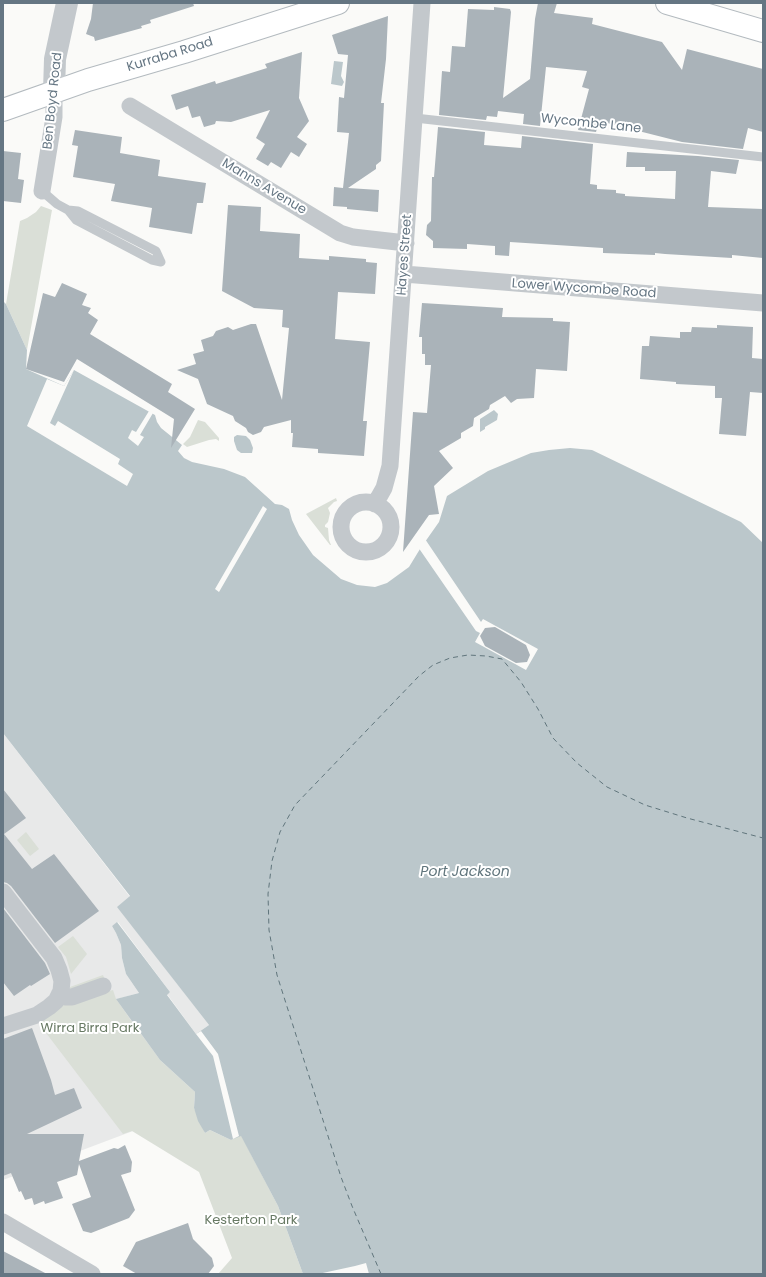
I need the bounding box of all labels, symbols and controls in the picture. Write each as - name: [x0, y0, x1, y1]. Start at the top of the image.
- street label: Kurraba Road: [125, 34, 215, 76]
- street label: Ben Boyd Road: [40, 52, 66, 150]
- street label: Wycombe Lane: [540, 111, 642, 137]
- street label: Manns Avenue: [219, 156, 309, 218]
- street label: Hayes Street: [394, 214, 416, 296]
- street label: Lower Wycombe Road: [511, 276, 657, 302]
- water label: Port Jackson: [420, 864, 510, 880]
- park label: Wirra Birra Park: [41, 1021, 139, 1037]
- park label: Kesterton Park: [205, 1213, 297, 1229]

